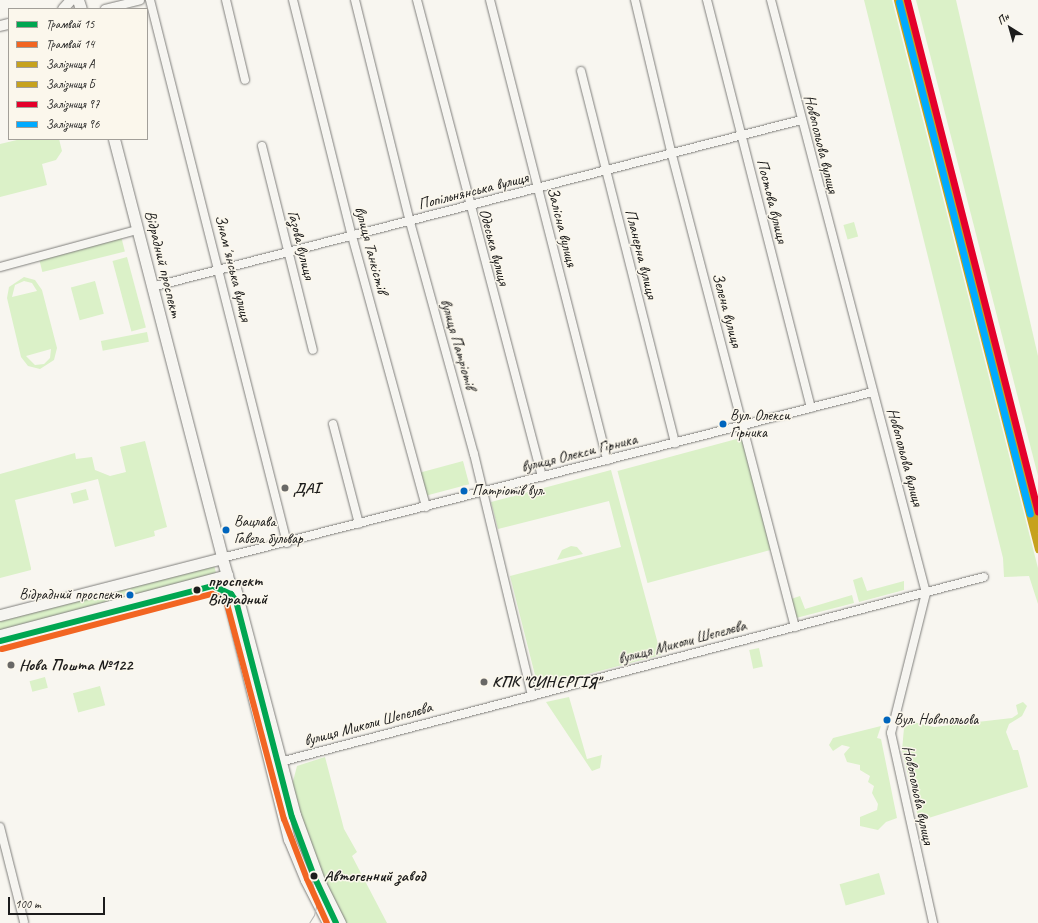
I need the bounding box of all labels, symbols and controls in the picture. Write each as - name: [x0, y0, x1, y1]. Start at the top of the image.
- legend: [8, 8, 148, 140]
- north arrow: [990, 8, 1030, 48]
- text: Пн: [994, 9, 1012, 27]
- text: Трамвай 15: [46, 16, 94, 32]
- text: Трамвай 14: [46, 36, 94, 52]
- text: Залізниця A: [46, 56, 95, 72]
- text: Залізниця Б: [46, 76, 95, 92]
- street label: Новопольова вулиця: [799, 92, 843, 196]
- text: Залізниця 97: [46, 96, 99, 112]
- text: Залізниця 96: [46, 116, 99, 132]
- street label: Постова вулиця: [752, 157, 792, 245]
- street label: Попільнянська вулиця: [416, 168, 530, 214]
- street label: Залісна вулиця: [543, 185, 581, 269]
- street label: вулиця Танкістів: [350, 204, 392, 296]
- street label: Одеська вулиця: [474, 206, 514, 288]
- street label: Відрадний проспект: [140, 208, 186, 320]
- street label: Планерна вулиця: [621, 208, 661, 300]
- street label: Газова вулиця: [283, 209, 319, 281]
- street label: Знамʼянська вулиця: [210, 212, 256, 324]
- street label: Зелена вулиця: [708, 271, 746, 349]
- street label: вулиця Патріотів: [436, 297, 480, 391]
- place label: Вул. Олекси Гірника: [730, 406, 790, 441]
- street label: Новопольова вулиця: [883, 406, 927, 508]
- marker: Вул. Олекси Гірника: [718, 419, 728, 429]
- street label: вулиця Олекси Гірника: [519, 429, 639, 477]
- place label: ДАІ: [293, 478, 320, 498]
- place label: Патріотів вул.: [472, 482, 545, 500]
- marker: ДАІ: [280, 483, 290, 493]
- marker: Патріотів вул.: [459, 486, 469, 496]
- place label: Вацлава Гавела бульвар: [234, 512, 302, 547]
- marker: Вацлава Гавела бульвар: [221, 525, 231, 535]
- place label: проспект Відрадний: [208, 571, 267, 609]
- marker: проспект Відрадний: [190, 583, 204, 597]
- place label: Відрадний проспект: [19, 586, 122, 604]
- marker: Відрадний проспект: [125, 590, 135, 600]
- street label: вулиця Миколи Шепелєва: [616, 616, 748, 668]
- place label: Нова Пошта №122: [19, 655, 131, 675]
- marker: Нова Пошта №122: [6, 660, 16, 670]
- place label: КПК "СИНЕРГІЯ": [492, 672, 600, 692]
- marker: КПК "СИНЕРГІЯ": [479, 677, 489, 687]
- street label: вулиця Миколи Шепелєва: [302, 698, 434, 750]
- place label: Вул. Новопольова: [894, 711, 978, 729]
- marker: Вул. Новопольова: [882, 715, 892, 725]
- street label: Новопольова вулиця: [898, 743, 938, 847]
- place label: Автогенний завод: [324, 866, 426, 886]
- marker: Автогенний завод: [307, 869, 321, 883]
- scale bar: [10, 889, 107, 915]
- text: 100 m: [15, 896, 41, 912]

